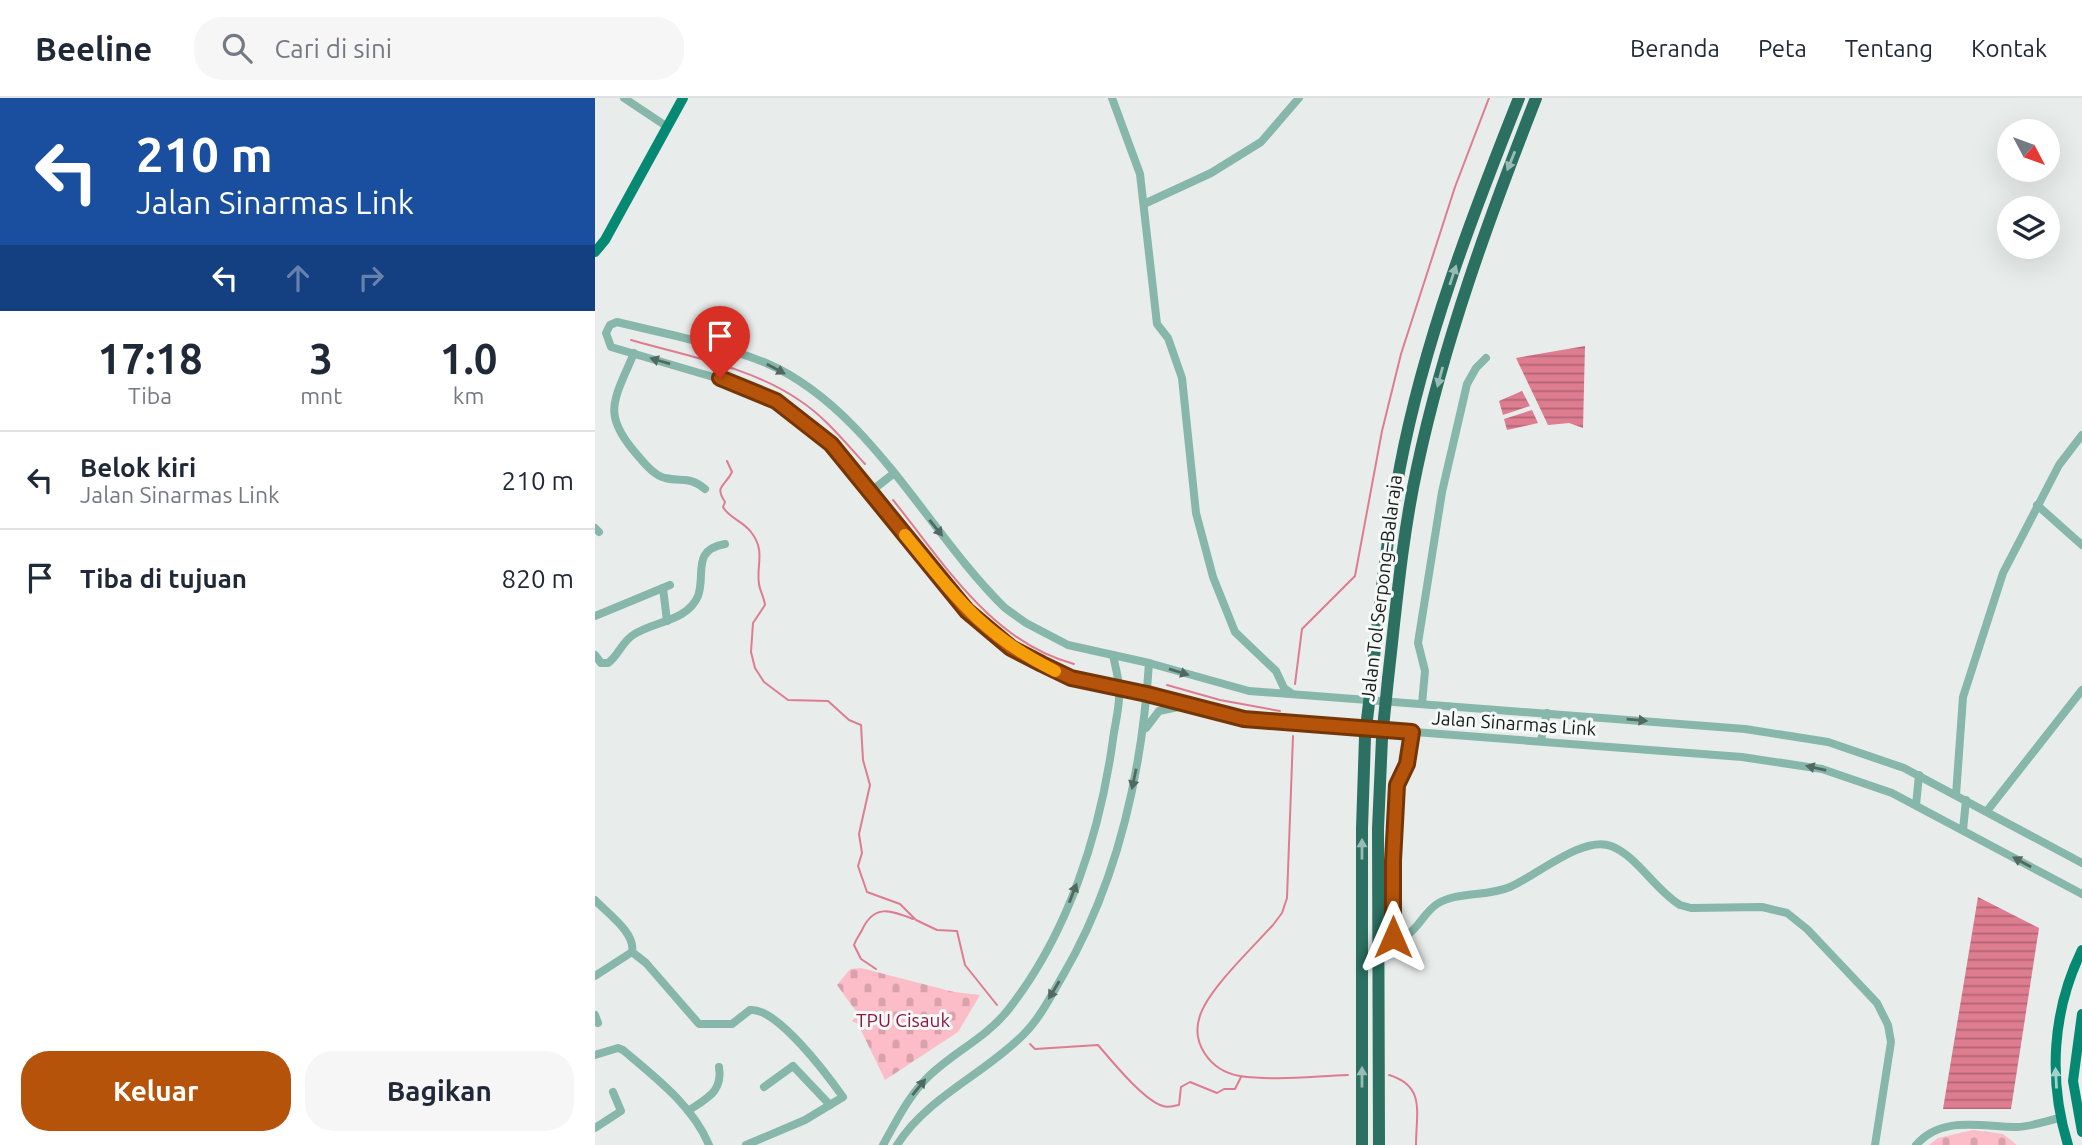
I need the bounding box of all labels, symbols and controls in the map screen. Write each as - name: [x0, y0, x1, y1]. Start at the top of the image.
- search box: [194, 17, 684, 80]
- icon: search: [218, 29, 256, 67]
- text: Beeline: [35, 30, 152, 67]
- text: Cari di sini: [274, 34, 392, 63]
- text: Beranda: [1630, 35, 1720, 62]
- text: Peta: [1758, 35, 1807, 62]
- text: Tentang: [1845, 35, 1933, 62]
- text: Kontak: [1971, 35, 2047, 62]
- north arrow: [1997, 119, 2060, 182]
- map controls: [1997, 119, 2060, 259]
- icon: left: [21, 126, 112, 217]
- text: 210 m: [136, 126, 273, 181]
- one-way arrow: [1506, 151, 1517, 172]
- text: Jalan Sinarmas Link: [136, 184, 414, 220]
- button: layers: [1997, 196, 2060, 259]
- icon: left: [206, 259, 244, 297]
- icon: ahead: [279, 259, 317, 297]
- icon: right: [352, 259, 390, 297]
- one-way arrow: [1449, 265, 1459, 286]
- pin: [690, 306, 750, 378]
- icon: arrive: [701, 317, 739, 355]
- text: 17:18: [98, 335, 203, 382]
- text: 3: [309, 335, 333, 382]
- text: 1.0: [440, 335, 497, 382]
- one-way arrow: [649, 355, 671, 366]
- one-way arrow: [767, 363, 786, 375]
- one-way arrow: [1434, 367, 1445, 389]
- text: Tiba: [128, 383, 172, 408]
- text: mnt: [300, 383, 342, 408]
- text: km: [453, 383, 484, 408]
- text: Belok kiri: [80, 453, 196, 482]
- icon: left: [21, 461, 59, 499]
- text: 210 m: [502, 466, 574, 495]
- street label: Jalan Tol Serpong–Balaraja: [1356, 473, 1406, 703]
- text: Jalan Sinarmas Link: [80, 482, 280, 507]
- one-way arrow: [929, 518, 944, 536]
- icon: arrive: [21, 559, 59, 597]
- text: Tiba di tujuan: [80, 564, 247, 593]
- text: 820 m: [502, 564, 574, 593]
- one-way arrow: [1169, 668, 1190, 678]
- street label: Jalan Sinarmas Link: [1431, 706, 1597, 740]
- one-way arrow: [1626, 715, 1648, 726]
- one-way arrow: [1805, 763, 1827, 774]
- one-way arrow: [1129, 768, 1140, 790]
- one-way arrow: [1356, 838, 1368, 860]
- one-way arrow: [2012, 856, 2032, 868]
- one-way arrow: [1067, 883, 1078, 904]
- position arrow: [1356, 900, 1430, 974]
- one-way arrow: [1048, 981, 1060, 1000]
- park label: TPU Cisauk: [856, 1009, 950, 1031]
- button: Keluar: [21, 1051, 291, 1131]
- button: Bagikan: [305, 1051, 574, 1131]
- one-way arrow: [1356, 1066, 1368, 1088]
- one-way arrow: [2051, 1067, 2062, 1089]
- one-way arrow: [912, 1079, 927, 1097]

